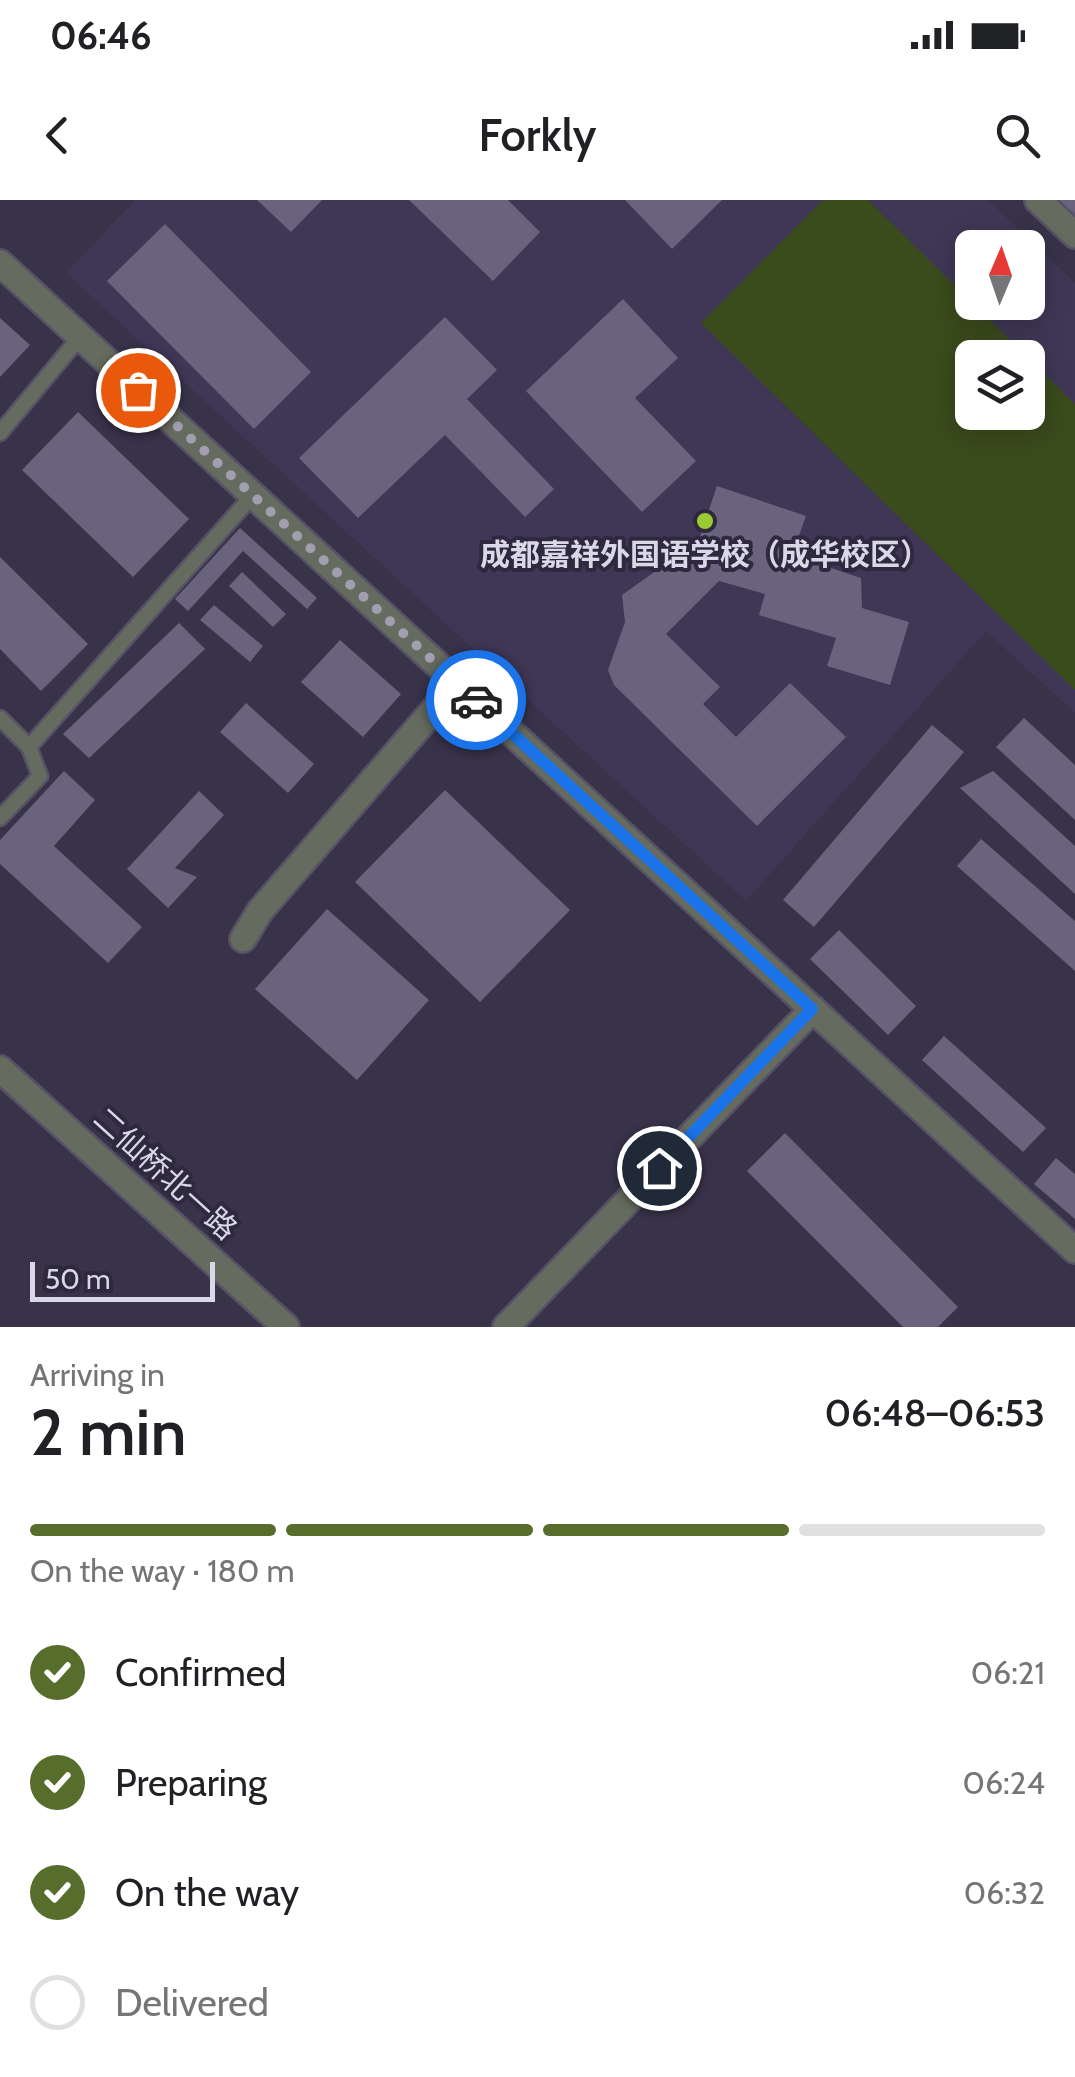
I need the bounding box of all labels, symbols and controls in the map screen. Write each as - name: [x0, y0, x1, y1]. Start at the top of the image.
- text: 06:46: [50, 12, 152, 59]
- icon: back: [30, 108, 85, 163]
- text: Forkly: [479, 108, 596, 162]
- icon: search: [990, 108, 1045, 163]
- north arrow: [955, 230, 1045, 320]
- map controls: [955, 230, 1045, 430]
- button: layers: [955, 340, 1045, 430]
- pin: [96, 348, 181, 433]
- icon: bag: [111, 363, 166, 418]
- marker: 成都嘉祥外国语学校（成华校区）: [694, 510, 716, 532]
- place label: 成都嘉祥外国语学校（成华校区）: [480, 536, 930, 573]
- courier: [426, 650, 526, 750]
- icon: car: [449, 673, 504, 728]
- street label: 二仙桥北一路: [86, 1100, 245, 1248]
- pin: [617, 1126, 702, 1211]
- icon: home: [632, 1141, 687, 1196]
- scale bar: [30, 1257, 215, 1302]
- text: 50 m: [45, 1262, 111, 1296]
- text: Arriving in: [30, 1355, 165, 1394]
- text: 06:48–06:53: [824, 1389, 1045, 1436]
- text: 2 min: [30, 1392, 187, 1471]
- text: On the way · 180 m: [30, 1551, 295, 1590]
- icon: check: [30, 1645, 85, 1700]
- text: Confirmed: [115, 1649, 286, 1696]
- text: 06:21: [971, 1653, 1045, 1692]
- icon: check: [30, 1755, 85, 1810]
- text: Preparing: [115, 1759, 267, 1806]
- text: 06:24: [963, 1763, 1045, 1802]
- icon: check: [30, 1865, 85, 1920]
- text: On the way: [115, 1869, 299, 1916]
- text: 06:32: [964, 1873, 1045, 1912]
- text: Delivered: [115, 1979, 269, 2026]

